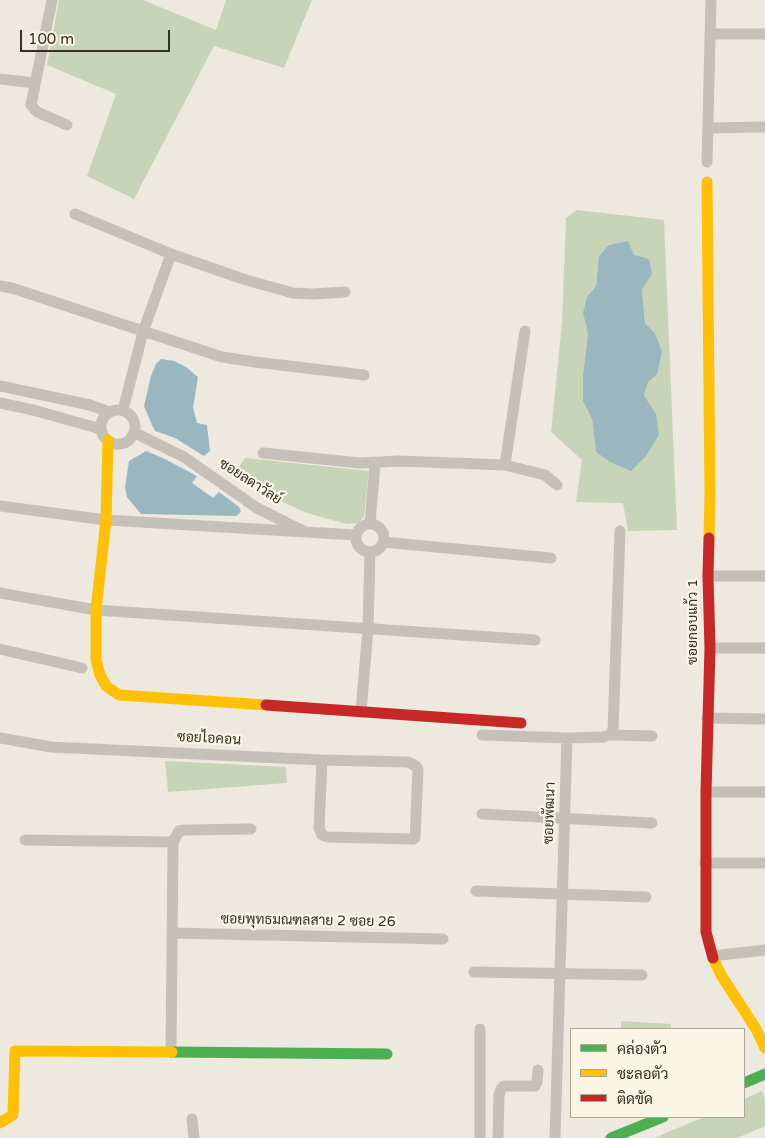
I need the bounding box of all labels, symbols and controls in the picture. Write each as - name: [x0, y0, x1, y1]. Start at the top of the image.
- scale bar: [22, 20, 172, 52]
- text: 100 m: [28, 30, 74, 48]
- street label: ซอยลดาวัลย์: [216, 456, 284, 508]
- street label: ซอยกอบแก้ว 1: [685, 579, 701, 665]
- street label: ซอยไอคอน: [177, 729, 241, 749]
- street label: ซอยพัฒนา: [541, 782, 559, 844]
- street label: ซอยพุทธมณฑลสาย 2 ซอย 26: [220, 911, 396, 931]
- legend: [570, 1028, 745, 1118]
- text: คล่องตัว: [617, 1040, 667, 1058]
- text: ชะลอตัว: [617, 1065, 668, 1083]
- text: ติดขัด: [617, 1090, 653, 1108]

